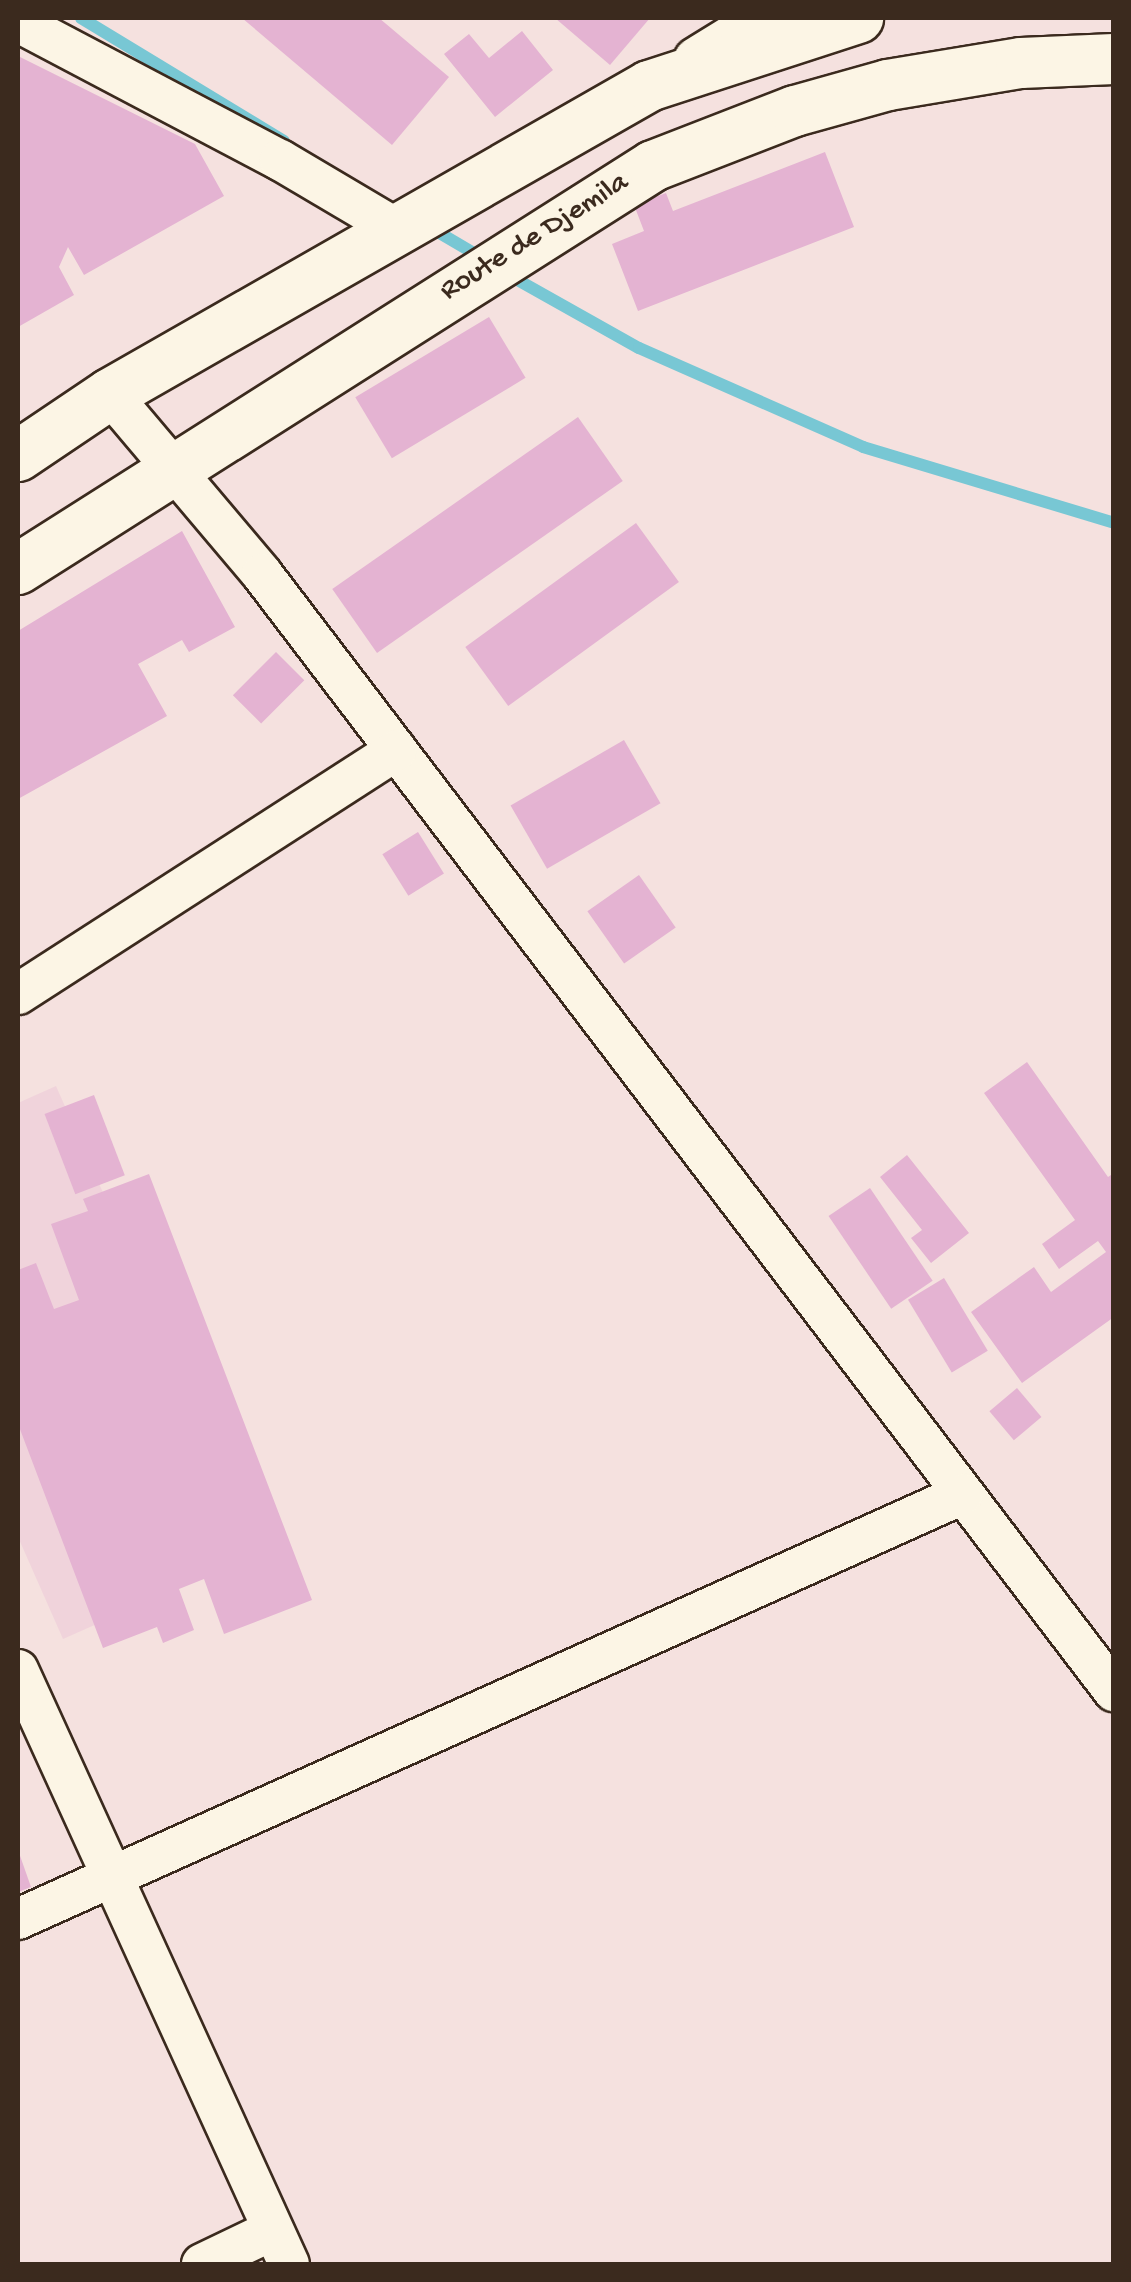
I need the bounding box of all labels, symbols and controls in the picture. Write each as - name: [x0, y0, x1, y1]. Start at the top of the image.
- street label: Route de Djemila: [434, 166, 636, 310]

